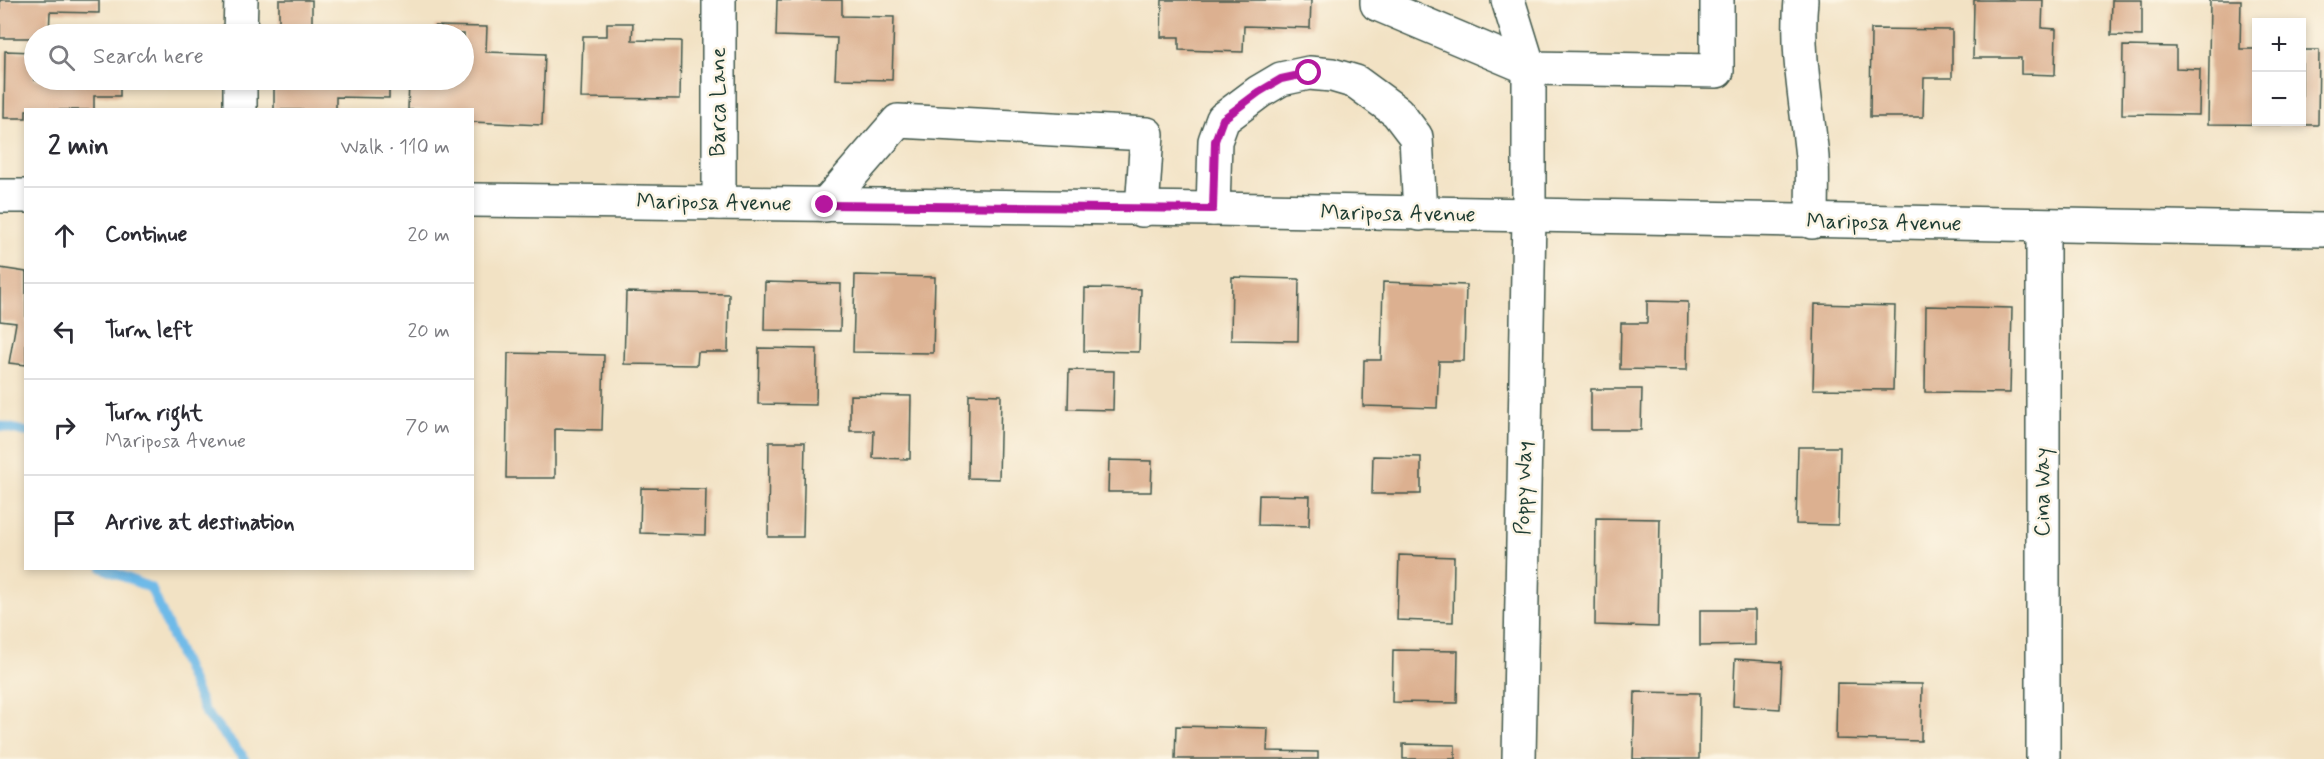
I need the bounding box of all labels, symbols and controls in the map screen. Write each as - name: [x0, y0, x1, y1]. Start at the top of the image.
- map controls: [2252, 18, 2306, 126]
- button: +: [2252, 18, 2306, 72]
- search box: [24, 24, 474, 90]
- icon: search: [45, 41, 78, 74]
- text: Search here: [93, 43, 204, 71]
- street label: Barca Lane: [705, 47, 733, 157]
- route start: [1295, 59, 1321, 85]
- button: −: [2252, 72, 2306, 126]
- text: 2 min: [48, 130, 109, 164]
- text: Walk · 110 m: [341, 134, 450, 161]
- street label: Mariposa Avenue: [636, 188, 792, 218]
- route end: [811, 191, 837, 217]
- street label: Mariposa Avenue: [1320, 199, 1476, 229]
- street label: Mariposa Avenue: [1806, 208, 1962, 238]
- icon: ahead: [48, 219, 81, 252]
- text: Continue: [105, 221, 187, 249]
- text: 20 m: [407, 222, 450, 249]
- icon: left: [48, 315, 81, 348]
- text: Turn left: [105, 317, 193, 345]
- text: 20 m: [407, 318, 450, 345]
- text: Turn right: [105, 400, 203, 428]
- icon: right: [48, 411, 81, 444]
- text: 70 m: [405, 414, 450, 441]
- text: Mariposa Avenue: [105, 428, 246, 455]
- street label: Poppy Way: [1509, 441, 1539, 535]
- street label: Cina Way: [2029, 447, 2057, 537]
- icon: arrive: [48, 507, 81, 540]
- text: Arrive at destination: [105, 509, 295, 537]

